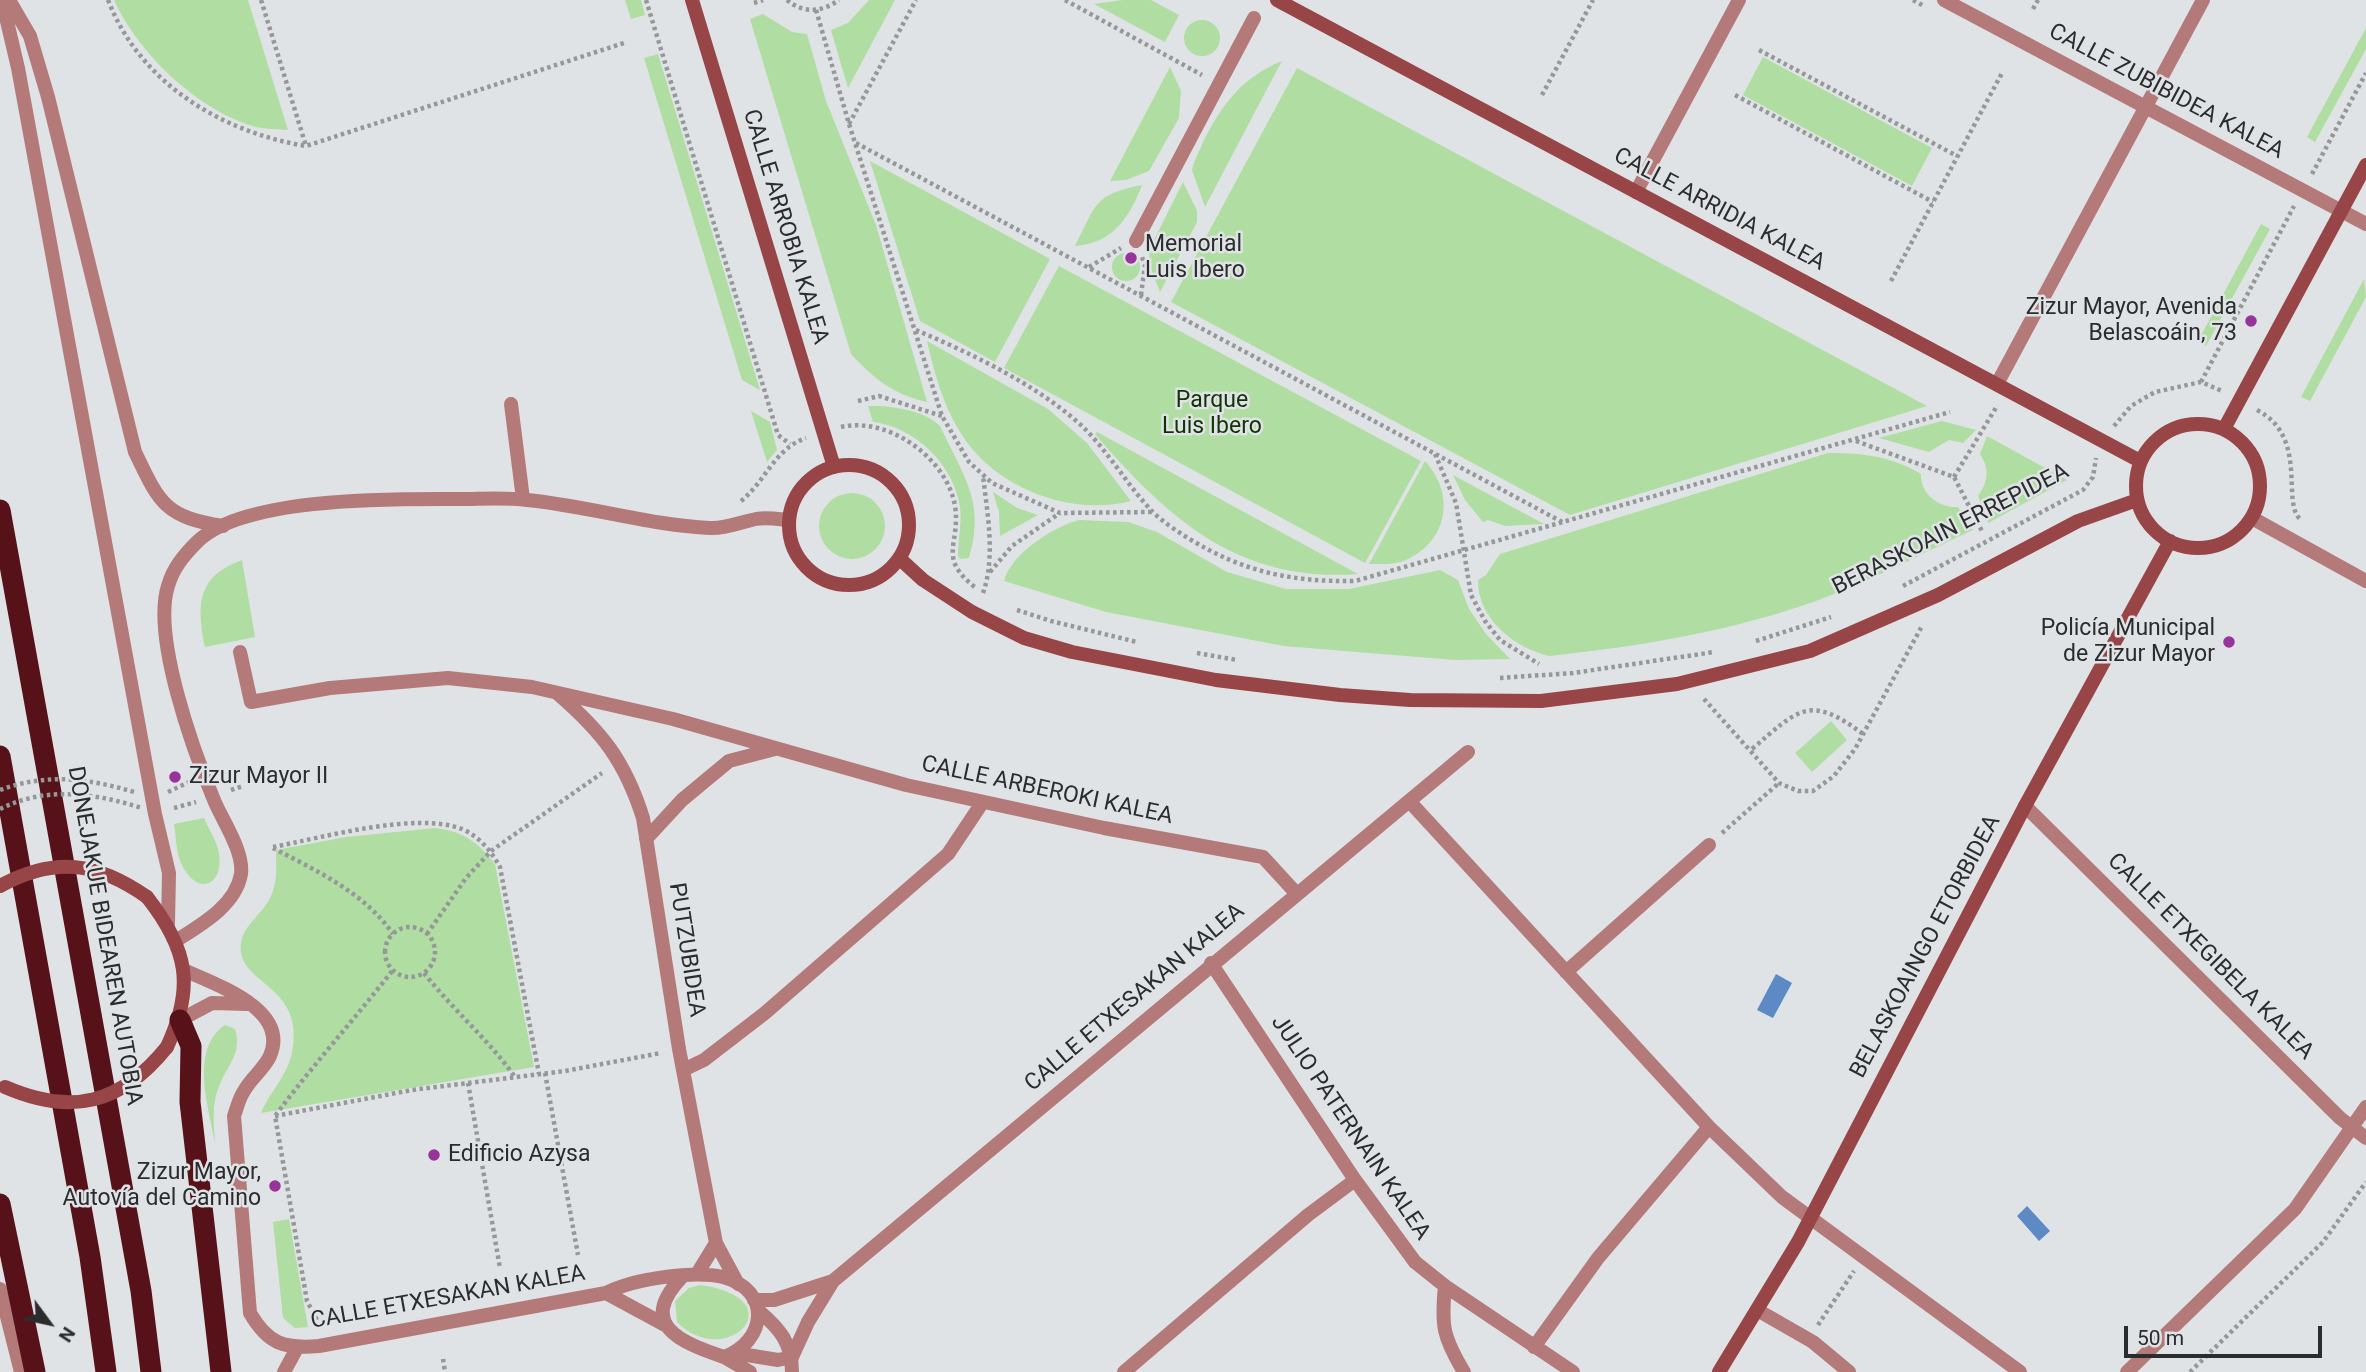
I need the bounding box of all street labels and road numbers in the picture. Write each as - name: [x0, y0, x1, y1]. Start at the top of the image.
- street label: CALLE ZUBIBIDEA KALEA: [2044, 18, 2288, 166]
- street label: CALLE ARROBIA KALEA: [736, 106, 834, 348]
- street label: CALLE ARRIDIA KALEA: [1609, 143, 1829, 277]
- street label: BERASKOAIN ERREPIDEA: [1828, 458, 2074, 602]
- street label: CALLE ARBEROKI KALEA: [919, 751, 1175, 831]
- street label: DONEJAKUE BIDEAREN AUTOBIA: [61, 764, 147, 1108]
- street label: BELASKOAINGO ETORBIDEA: [1845, 811, 2007, 1083]
- street label: CALLE ETXEGIBELA KALEA: [2101, 848, 2319, 1066]
- street label: PUTZUBIDEA: [662, 881, 710, 1019]
- street label: CALLE ETXESAKAN KALEA: [1020, 898, 1250, 1098]
- street label: JULIO PATERNAIN KALEA: [1264, 1010, 1436, 1246]
- street label: CALLE ETXESAKAN KALEA: [309, 1260, 587, 1336]

